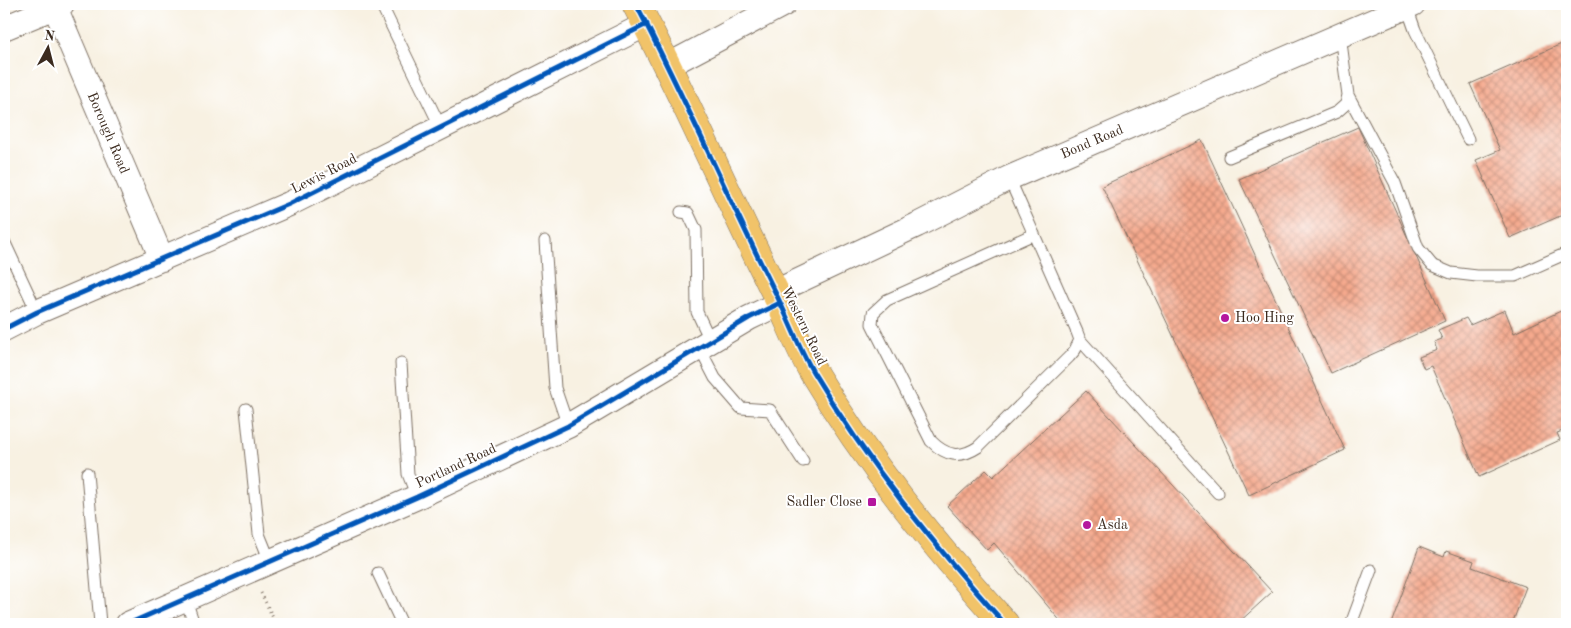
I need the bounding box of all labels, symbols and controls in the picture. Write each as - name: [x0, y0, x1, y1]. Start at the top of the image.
- north arrow: [22, 22, 72, 72]
- text: N: [43, 28, 56, 44]
- street label: Borough Road: [85, 90, 131, 176]
- street label: Bond Road: [1059, 123, 1125, 161]
- street label: Lewis Road: [289, 151, 359, 197]
- street label: Western Road: [779, 284, 829, 368]
- place label: Hoo Hing: [1235, 311, 1294, 325]
- marker: Hoo Hing: [1219, 312, 1231, 324]
- street label: Portland Road: [414, 441, 498, 491]
- place label: Sadler Close: [787, 495, 862, 509]
- marker: Sadler Close: [866, 496, 878, 508]
- place label: Asda: [1097, 518, 1128, 532]
- marker: Asda: [1081, 519, 1093, 531]

